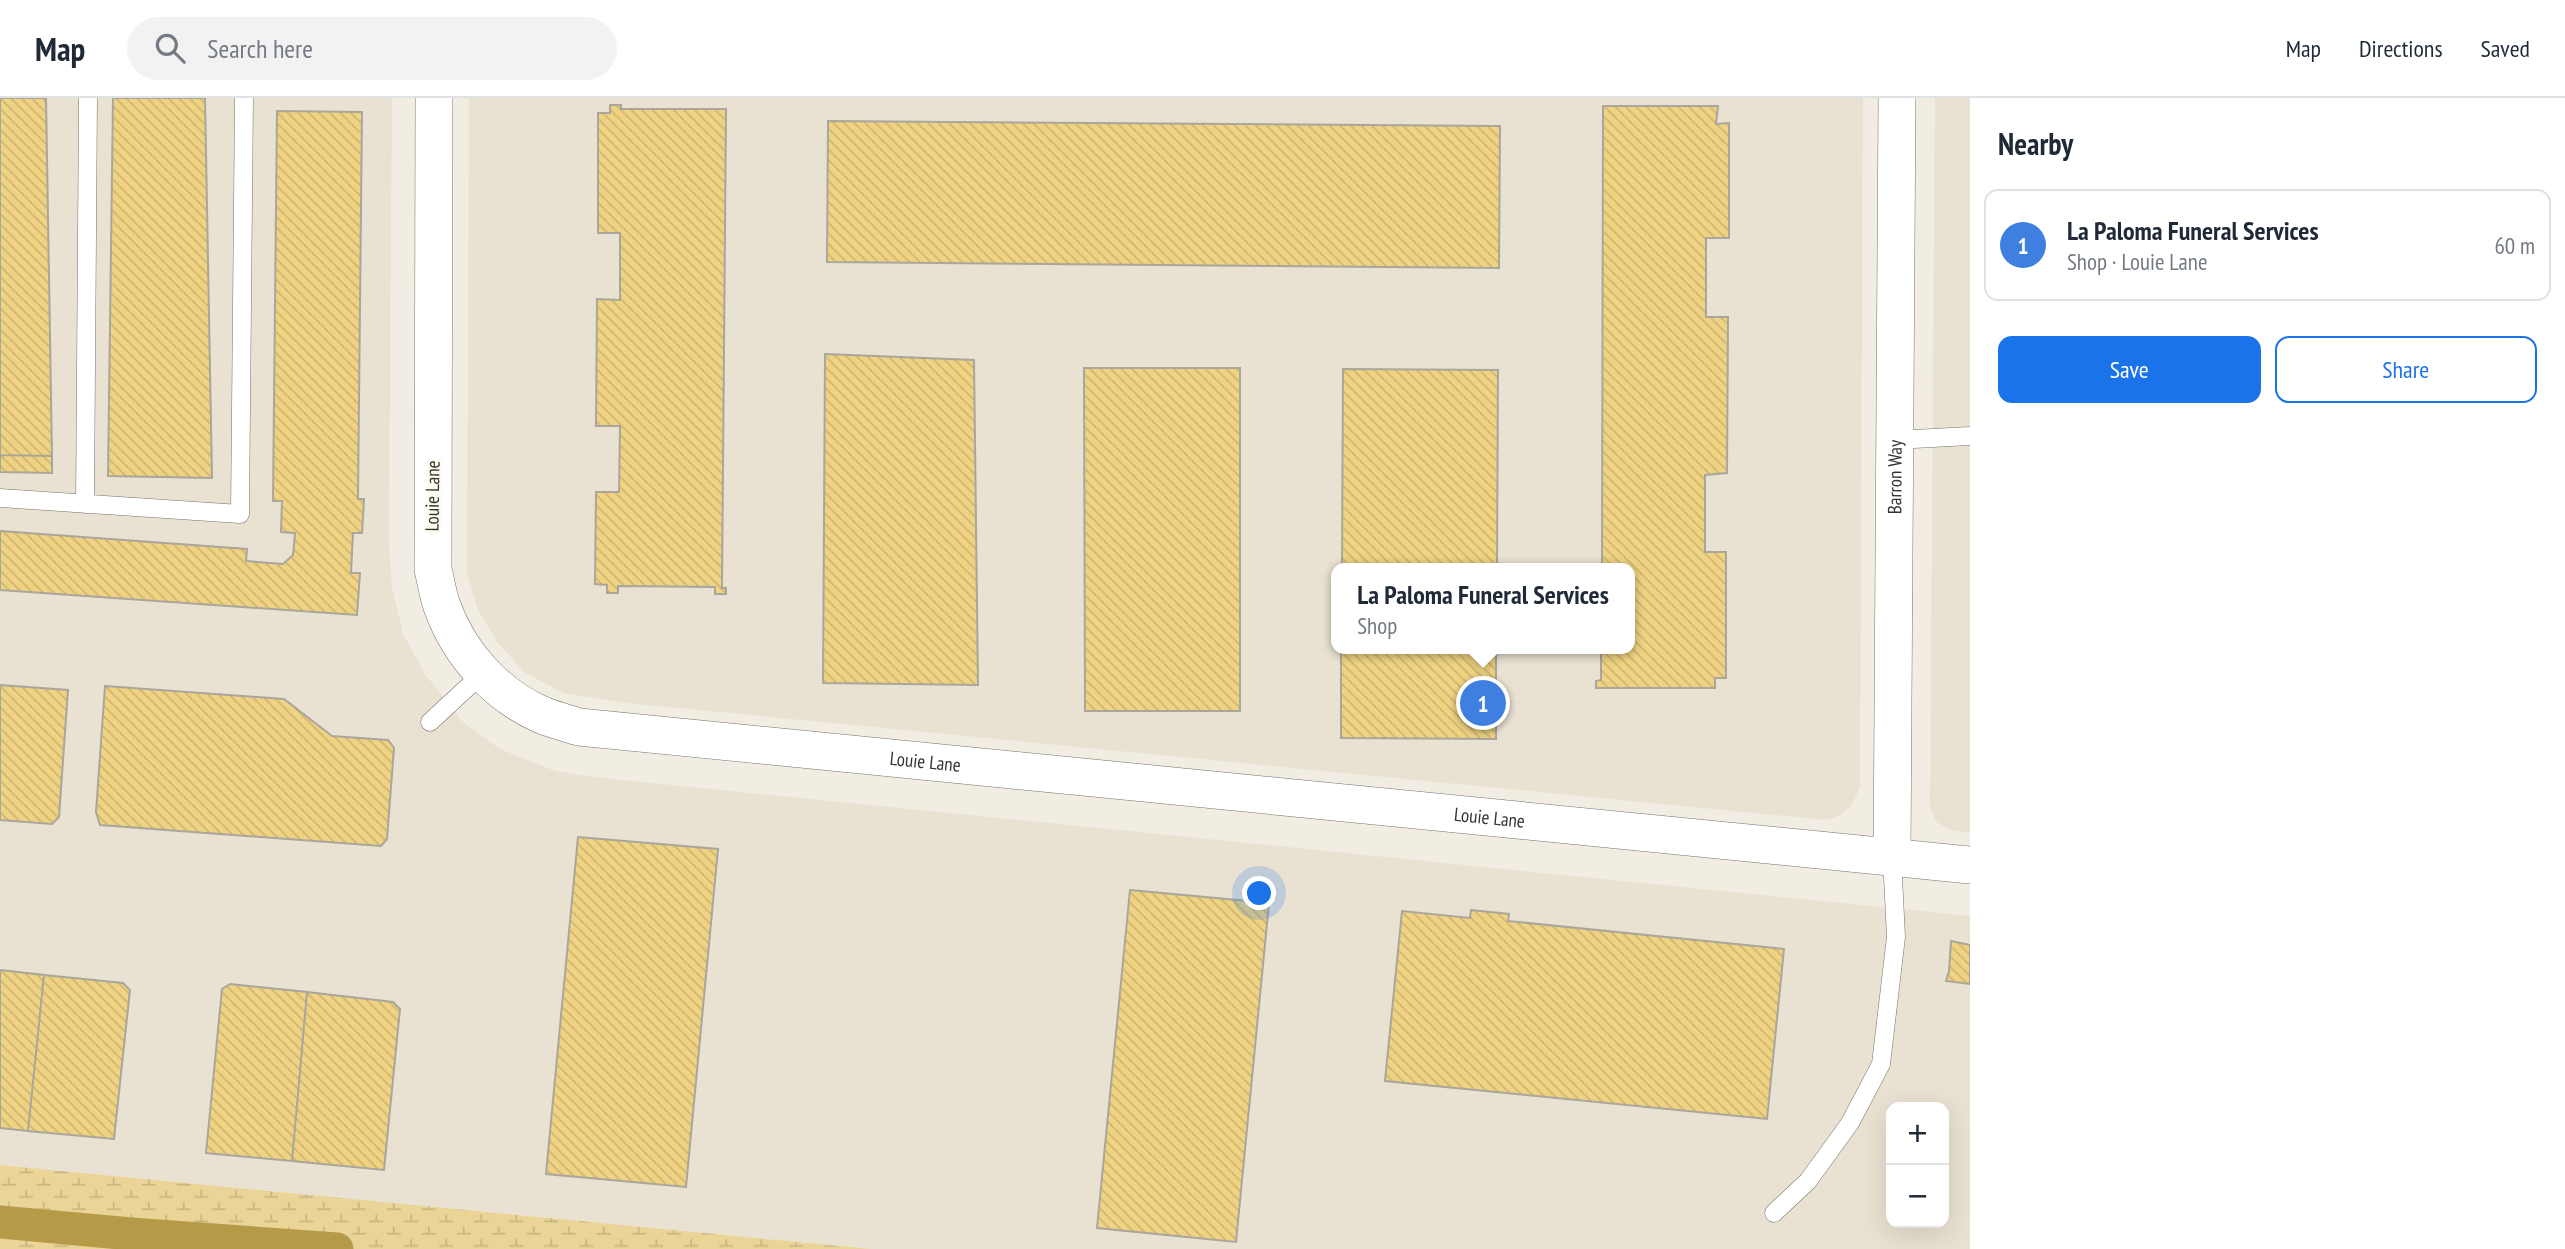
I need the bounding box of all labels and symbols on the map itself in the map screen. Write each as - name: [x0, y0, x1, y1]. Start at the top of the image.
- street label: Barron Way: [1882, 439, 1907, 514]
- street label: Louie Lane: [419, 460, 445, 532]
- pin: 1: [1460, 677, 1506, 729]
- street label: Louie Lane: [889, 746, 962, 777]
- street label: Louie Lane: [1453, 802, 1526, 833]
- your location: [1242, 876, 1276, 910]

